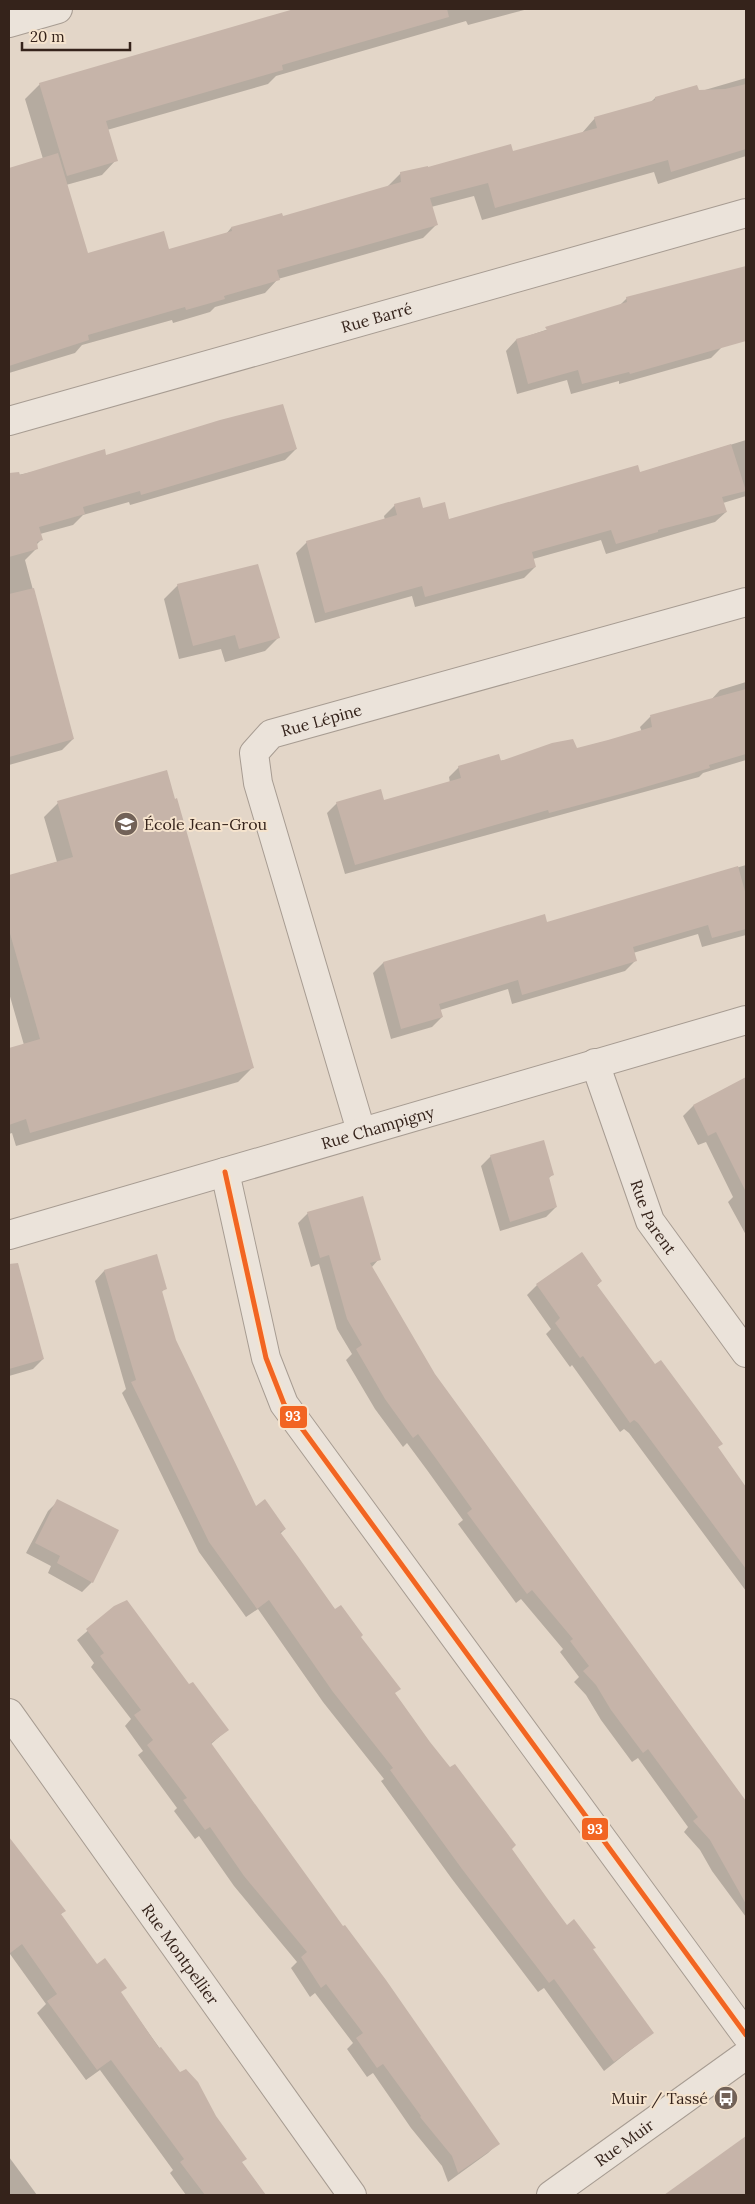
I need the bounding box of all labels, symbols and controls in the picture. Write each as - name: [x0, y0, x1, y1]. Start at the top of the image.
- scale bar: [22, 20, 130, 52]
- text: 20 m: [30, 27, 65, 46]
- street label: Rue Barré: [339, 298, 415, 337]
- street label: Rue Lépine: [279, 699, 364, 741]
- school or university icon: École Jean-Grou: [113, 811, 139, 837]
- place label: École Jean-Grou: [144, 814, 267, 834]
- street label: Rue Champigny: [319, 1101, 437, 1153]
- street label: Rue Parent: [626, 1177, 681, 1259]
- line badge: 93: [279, 1405, 308, 1429]
- text: 93: [285, 1407, 301, 1425]
- line badge: 93: [581, 1817, 609, 1841]
- text: 93: [587, 1820, 603, 1838]
- street label: Rue Montpellier: [138, 1900, 223, 2009]
- bus stop icon: Muir / Tassé: [713, 2085, 739, 2111]
- place label: Muir / Tassé: [611, 2088, 708, 2109]
- street label: Rue Muir: [591, 2114, 658, 2171]

